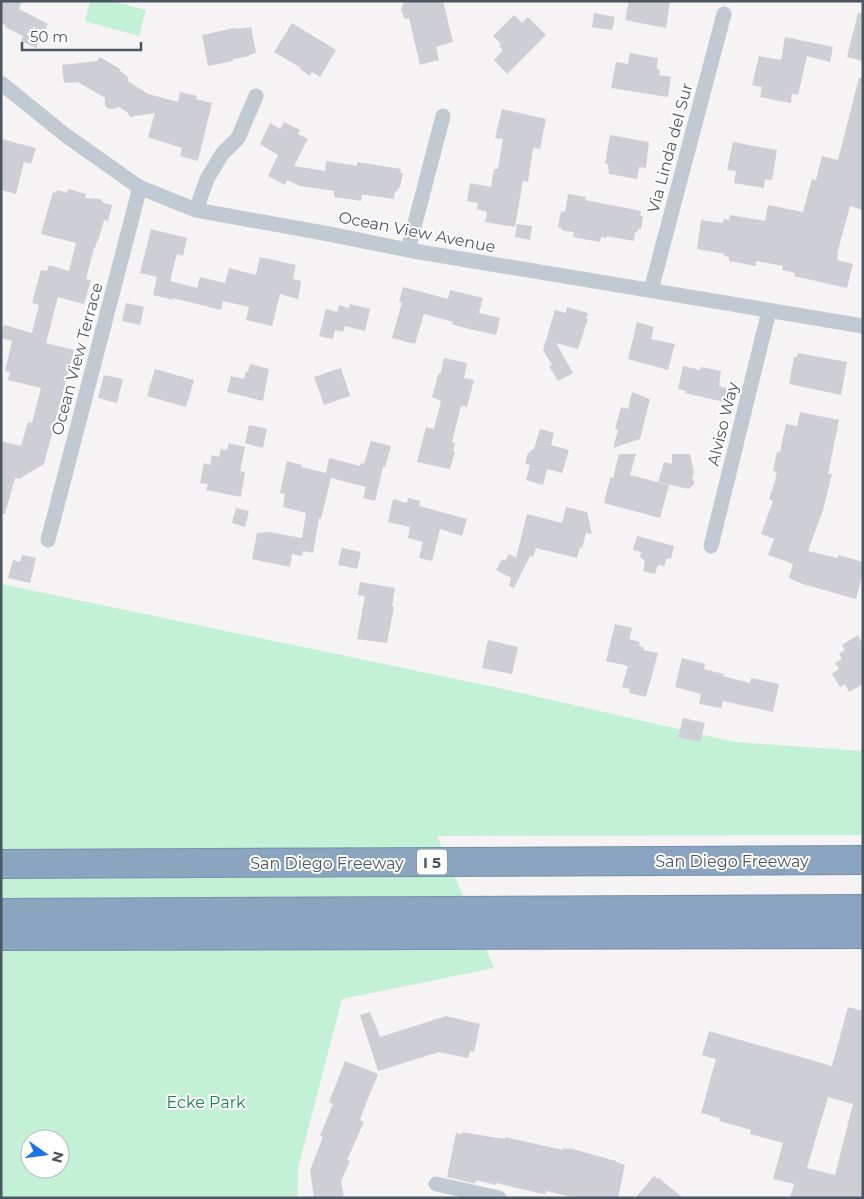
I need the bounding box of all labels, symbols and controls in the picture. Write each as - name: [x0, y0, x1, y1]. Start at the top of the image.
- scale bar: [22, 20, 141, 52]
- text: 50 m: [30, 27, 68, 46]
- street label: Via Linda del Sur: [643, 81, 697, 215]
- street label: Ocean View Avenue: [337, 207, 497, 257]
- street label: Ocean View Terrace: [47, 281, 107, 437]
- street label: Alviso Way: [703, 380, 743, 468]
- road number: I 5: [417, 850, 447, 874]
- street label: San Diego Freeway: [655, 852, 809, 871]
- street label: San Diego Freeway: [250, 854, 404, 873]
- park label: Ecke Park: [166, 1093, 246, 1112]
- north arrow: [20, 1129, 70, 1179]
- text: N: [48, 1149, 68, 1165]

